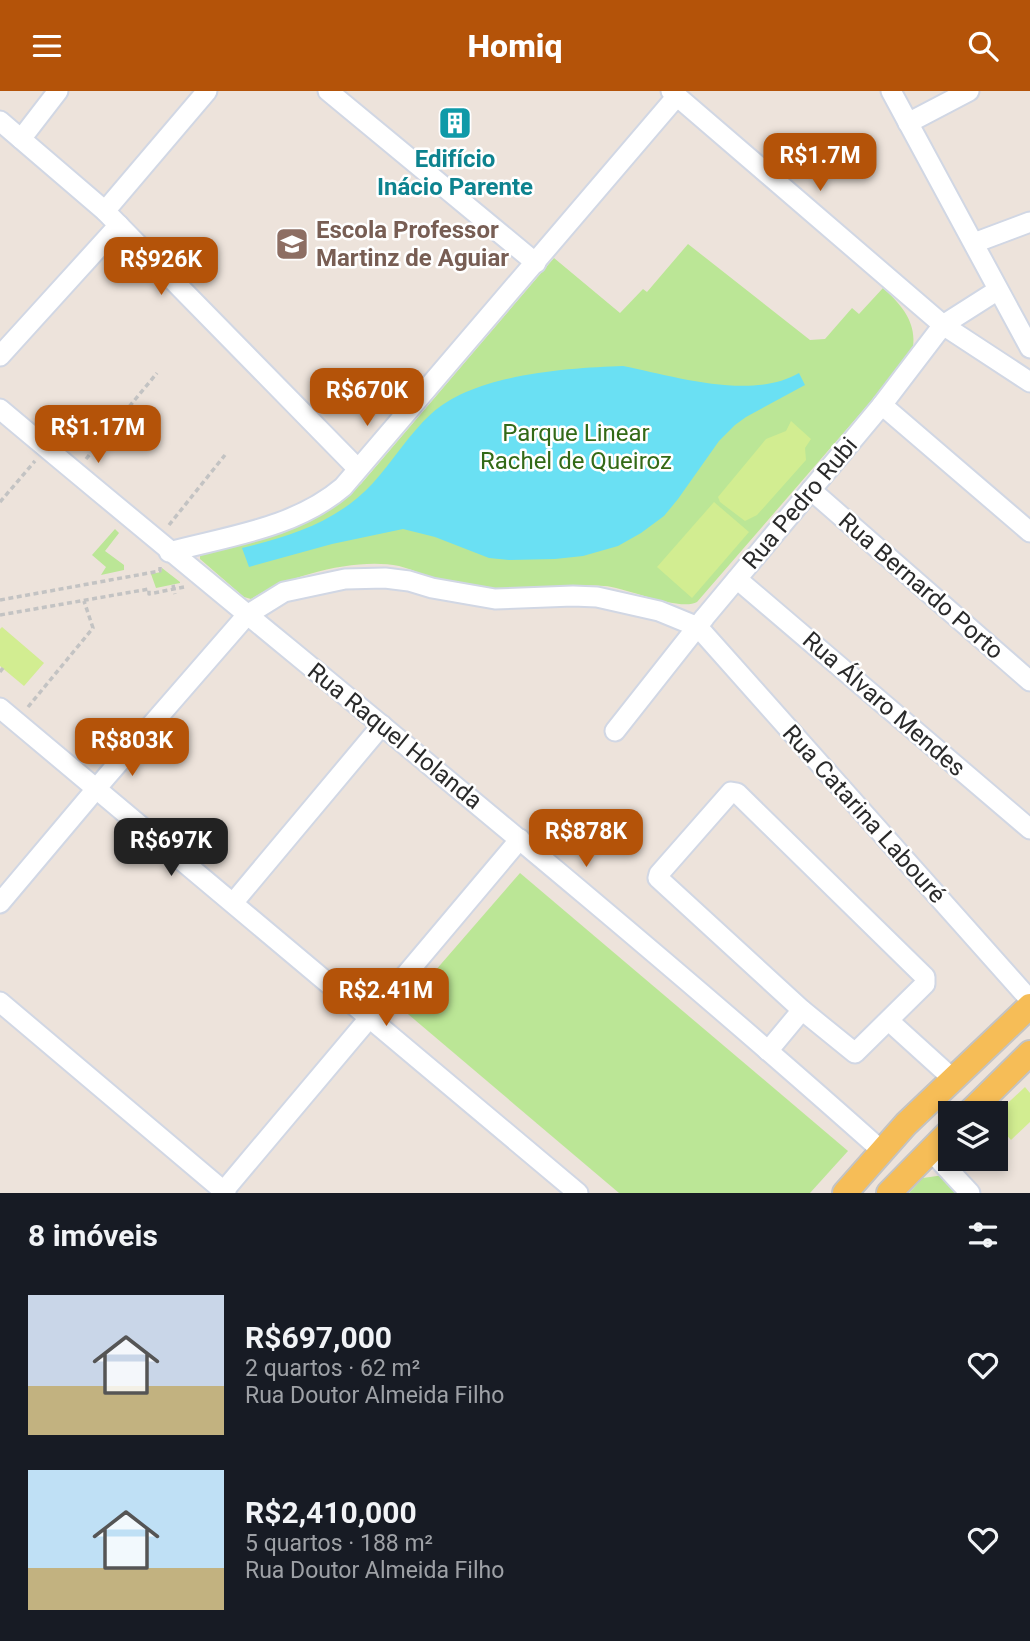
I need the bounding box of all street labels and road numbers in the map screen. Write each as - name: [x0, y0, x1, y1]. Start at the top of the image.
- street label: Rua Pedro Rubi: [737, 432, 863, 574]
- street label: Rua Bernardo Porto: [833, 507, 1009, 665]
- street label: Rua Álvaro Mendes: [797, 626, 971, 782]
- street label: Rua Raquel Holanda: [302, 657, 488, 815]
- street label: Rua Catarina Labouré: [777, 719, 951, 909]

